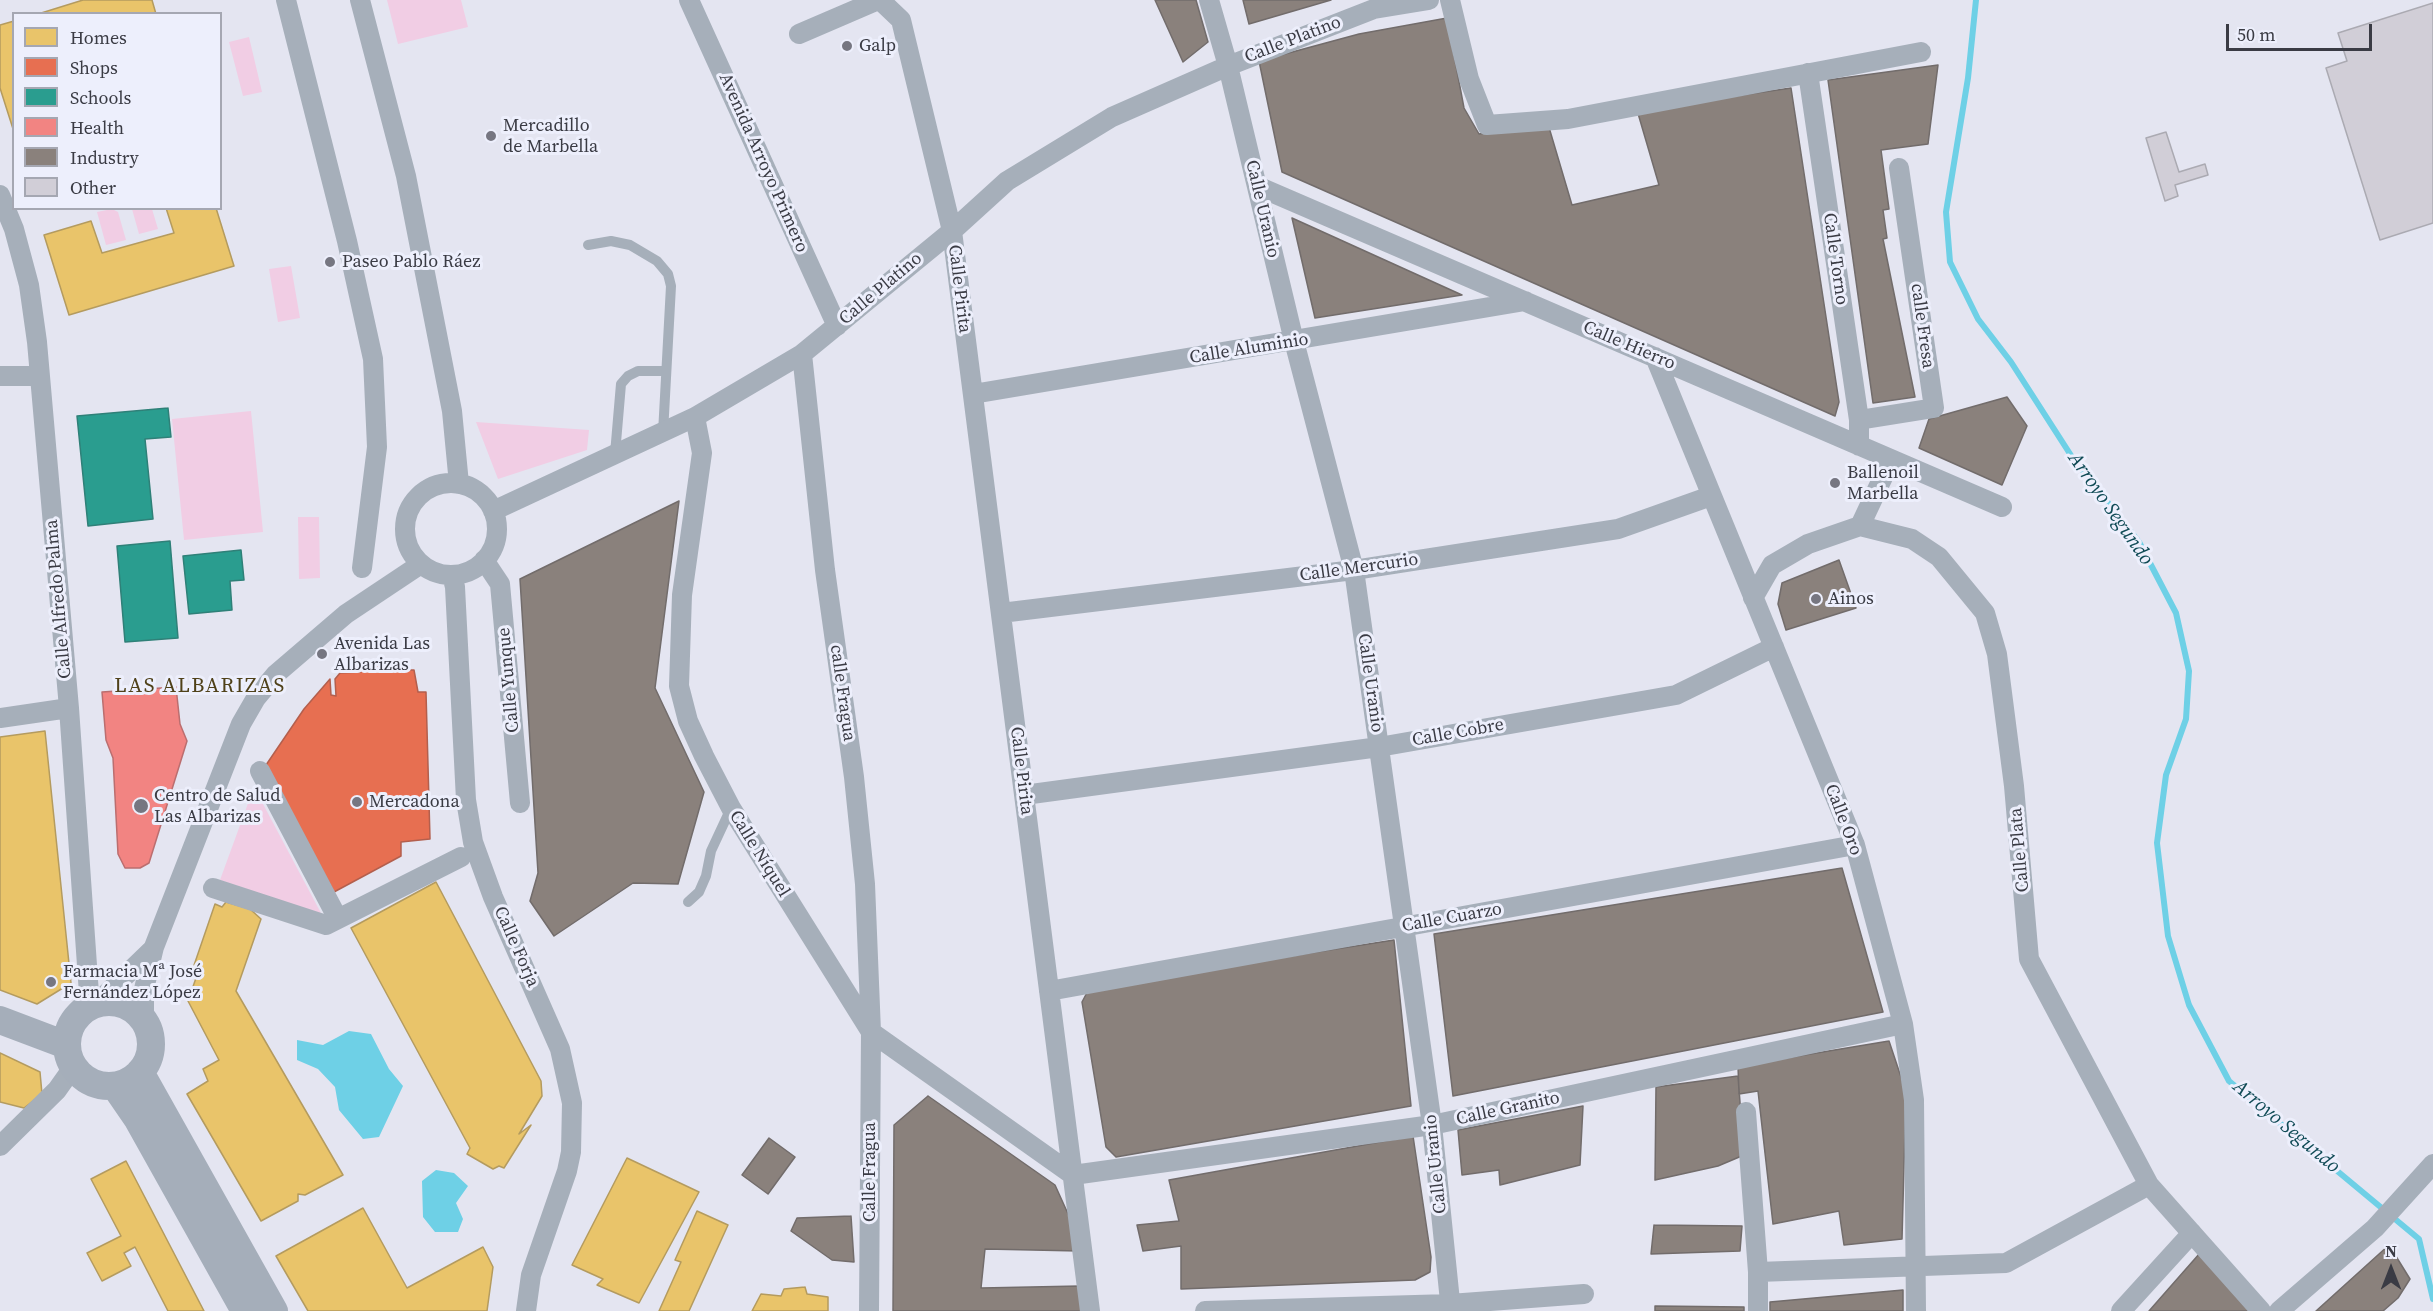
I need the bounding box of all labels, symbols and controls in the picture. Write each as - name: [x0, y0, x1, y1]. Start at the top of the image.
- legend: [12, 12, 222, 210]
- street label: Calle Platino: [1242, 12, 1344, 68]
- scale bar: [2229, 12, 2374, 50]
- text: 50 m: [2237, 22, 2275, 47]
- text: Homes: [70, 25, 127, 50]
- place label: Galp: [859, 35, 896, 57]
- marker: Galp: [840, 39, 854, 53]
- text: Shops: [70, 55, 118, 80]
- street label: Avenida Arroyo Primero: [714, 70, 812, 256]
- text: Schools: [70, 85, 131, 110]
- text: Health: [70, 115, 124, 140]
- place label: Mercadillo de Marbella: [503, 115, 598, 158]
- marker: Mercadillo de Marbella: [484, 129, 498, 143]
- text: Industry: [70, 145, 139, 170]
- street label: Calle Uranio: [1240, 158, 1284, 260]
- text: Other: [70, 175, 116, 200]
- street label: Calle Torno: [1818, 212, 1852, 306]
- street label: Calle Pirita: [943, 244, 975, 334]
- street label: Calle Platino: [835, 248, 927, 330]
- place label: Paseo Pablo Ráez: [342, 251, 481, 273]
- marker: Paseo Pablo Ráez: [323, 255, 337, 269]
- street label: calle Fresa: [1905, 282, 1939, 370]
- street label: Calle Hierro: [1580, 317, 1678, 375]
- street label: Calle Aluminio: [1188, 329, 1310, 369]
- water label: Arroyo Segundo: [2062, 448, 2158, 570]
- place label: Ballenoil Marbella: [1847, 462, 1919, 504]
- marker: Ballenoil Marbella: [1828, 476, 1842, 490]
- street label: Calle Alfredo Palma: [41, 519, 77, 679]
- street label: Calle Mercurio: [1298, 549, 1420, 587]
- place label: Ainos: [1828, 588, 1874, 610]
- marker: Ainos: [1809, 592, 1823, 606]
- street label: Calle Yunque: [494, 627, 524, 733]
- street label: Calle Uranio: [1352, 632, 1388, 734]
- place label: Avenida Las Albarizas: [334, 633, 430, 676]
- street label: calle Fragua: [825, 643, 859, 743]
- marker: Avenida Las Albarizas: [315, 647, 329, 661]
- district label: LAS ALBARIZAS: [114, 674, 286, 700]
- street label: Calle Cobre: [1410, 714, 1506, 752]
- street label: Calle Pirita: [1005, 726, 1037, 816]
- street label: Calle Oro: [1820, 781, 1866, 859]
- place label: Centro de Salud Las Albarizas: [154, 785, 280, 828]
- place label: Mercadona: [369, 791, 460, 813]
- marker: Mercadona: [350, 795, 364, 809]
- marker: Centro de Salud Las Albarizas: [132, 797, 150, 815]
- street label: Calle Níquel: [724, 807, 794, 901]
- street label: Calle Plata: [2006, 807, 2034, 893]
- street label: Calle Cuarzo: [1400, 899, 1504, 937]
- street label: Calle Forja: [489, 903, 543, 991]
- place label: Farmacia Mª José Fernández López: [63, 961, 202, 1004]
- marker: Farmacia Mª José Fernández López: [44, 975, 58, 989]
- water label: Arroyo Segundo: [2228, 1075, 2344, 1179]
- street label: Calle Granito: [1454, 1087, 1562, 1131]
- street label: Calle Uranio: [1420, 1113, 1452, 1215]
- street label: Calle Fragua: [859, 1122, 881, 1222]
- north arrow: [2361, 1239, 2421, 1299]
- text: N: [2385, 1240, 2397, 1262]

